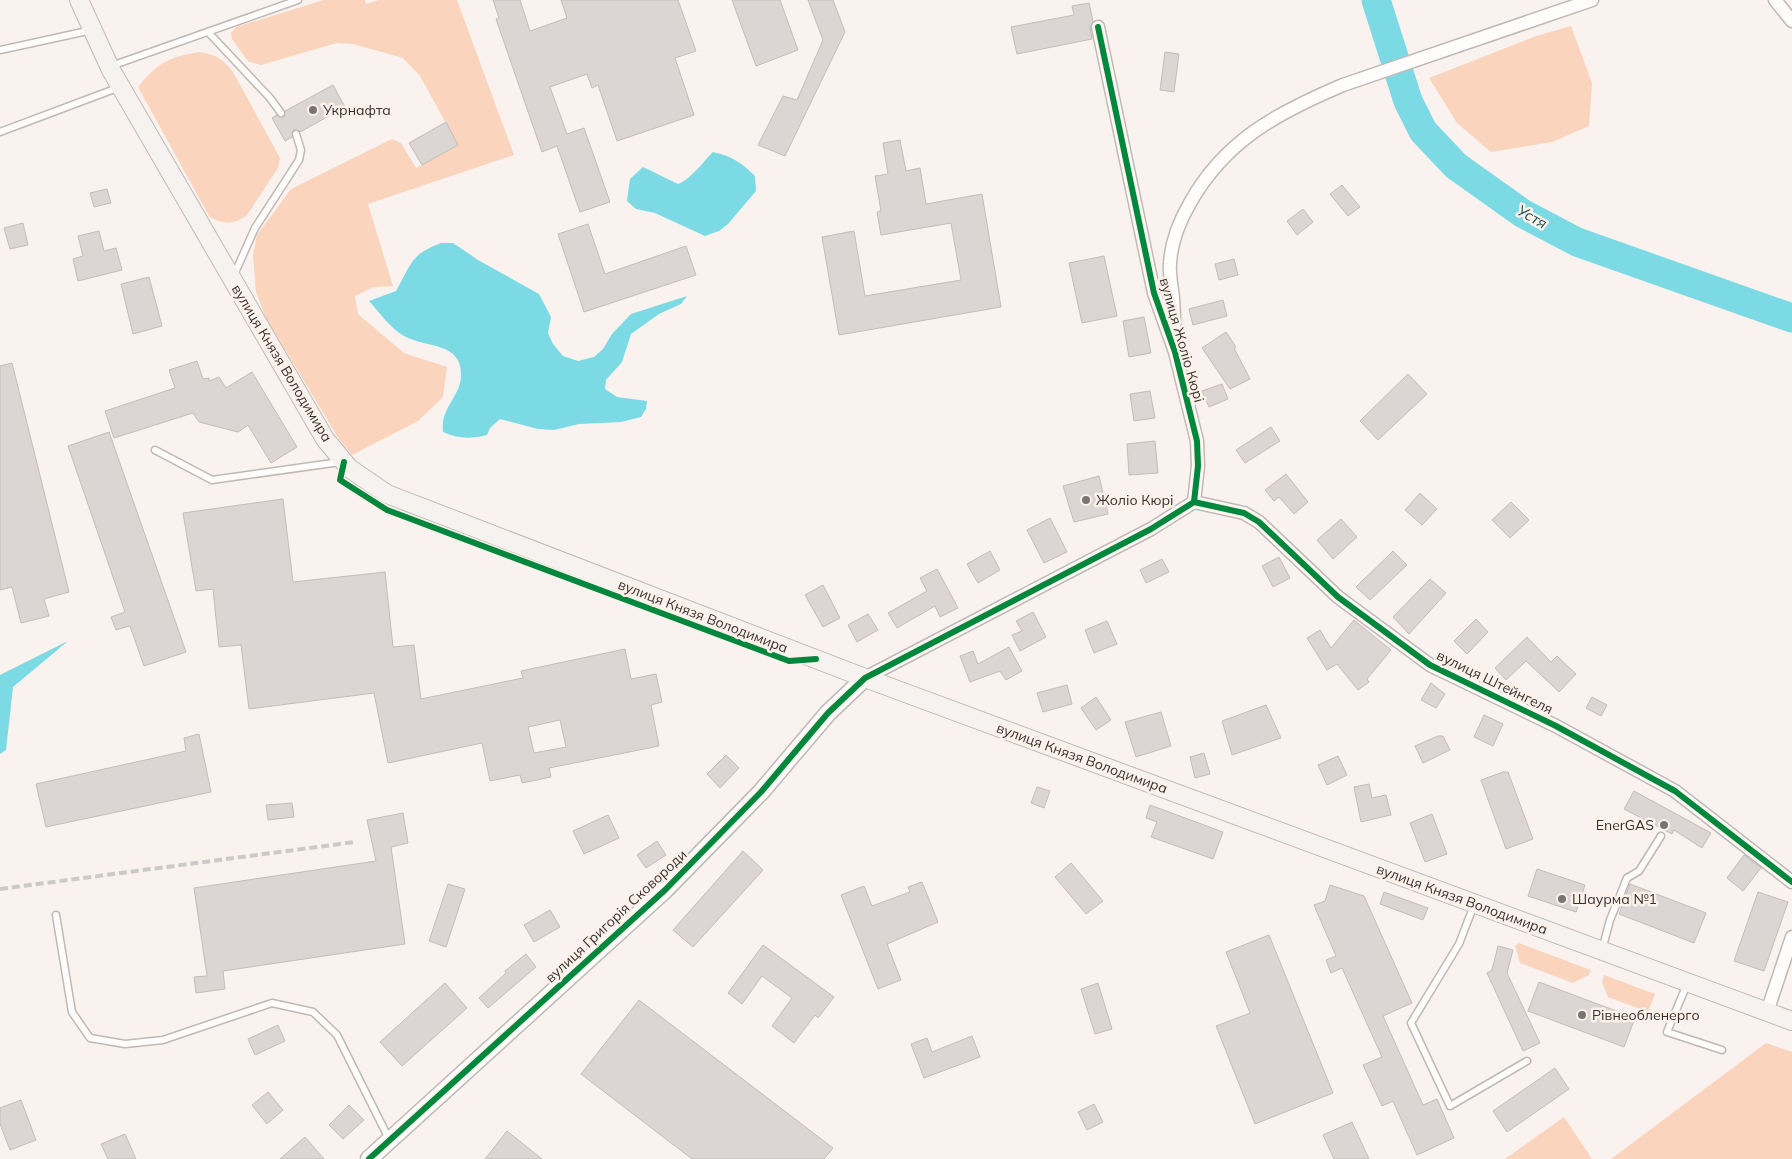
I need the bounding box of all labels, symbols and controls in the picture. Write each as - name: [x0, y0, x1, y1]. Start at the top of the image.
- place label: Укрнафта: [322, 101, 391, 119]
- marker: Укрнафта: [307, 104, 319, 116]
- water label: Устя: [1514, 200, 1551, 233]
- street label: вулиця Жоліо Кюрі: [1156, 276, 1208, 404]
- street label: вулиця Князя Володимира: [228, 281, 336, 445]
- place label: Жоліо Кюрі: [1096, 491, 1174, 509]
- marker: Жоліо Кюрі: [1080, 494, 1092, 506]
- street label: вулиця Князя Володимира: [615, 575, 791, 657]
- street label: вулиця Штейнгеля: [1434, 646, 1556, 718]
- street label: вулиця Князя Володимира: [994, 719, 1170, 797]
- place label: EnerGAS: [1596, 816, 1654, 834]
- marker: EnerGAS: [1658, 819, 1670, 831]
- street label: вулиця Григорія Сковороди: [541, 846, 691, 986]
- street label: вулиця Князя Володимира: [1374, 860, 1550, 938]
- place label: Шаурма №1: [1572, 890, 1657, 908]
- marker: Шаурма №1: [1556, 893, 1568, 905]
- place label: Рівнеобленерго: [1592, 1006, 1700, 1024]
- marker: Рівнеобленерго: [1576, 1009, 1588, 1021]

